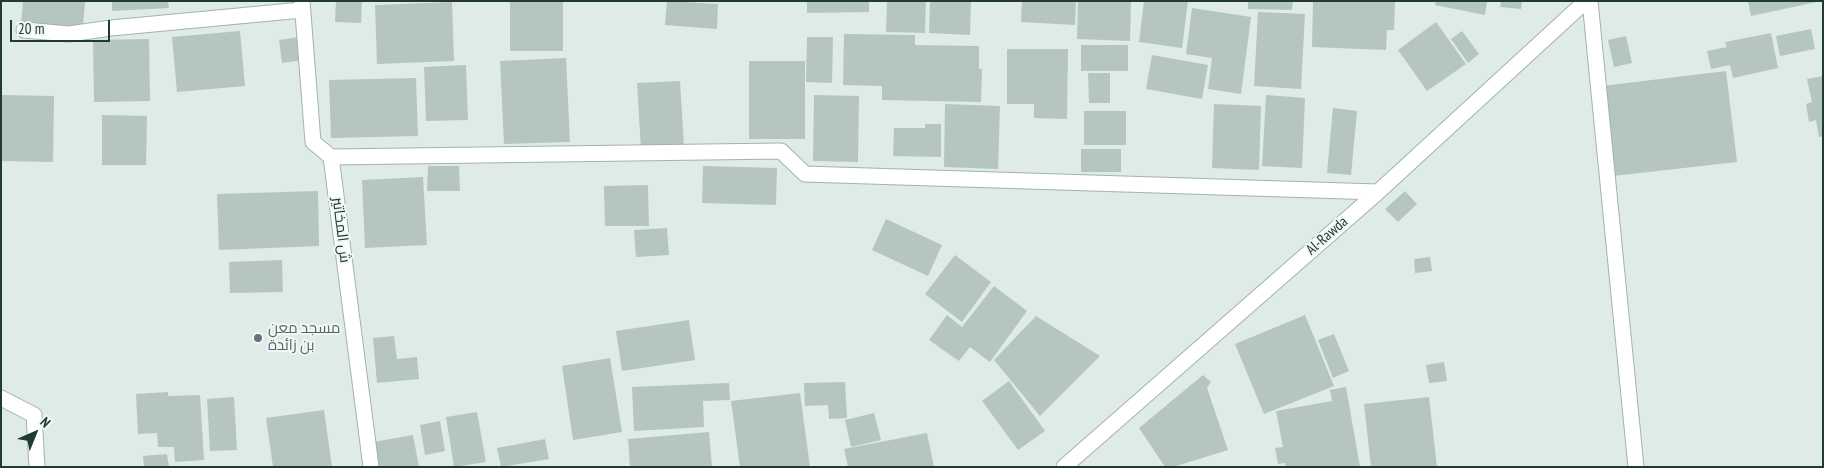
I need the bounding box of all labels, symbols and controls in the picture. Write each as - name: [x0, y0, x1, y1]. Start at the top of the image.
- scale bar: [12, 10, 112, 42]
- text: 20 m: [18, 19, 44, 38]
- street label: ش المخاتير: [328, 196, 354, 264]
- street label: Al-Rawda: [1302, 213, 1352, 259]
- place label: مسجد معن بن زائدة: [268, 320, 340, 355]
- marker: مسجد معن بن زائدة: [252, 332, 264, 344]
- north arrow: [10, 408, 60, 458]
- text: N: [36, 413, 54, 431]

